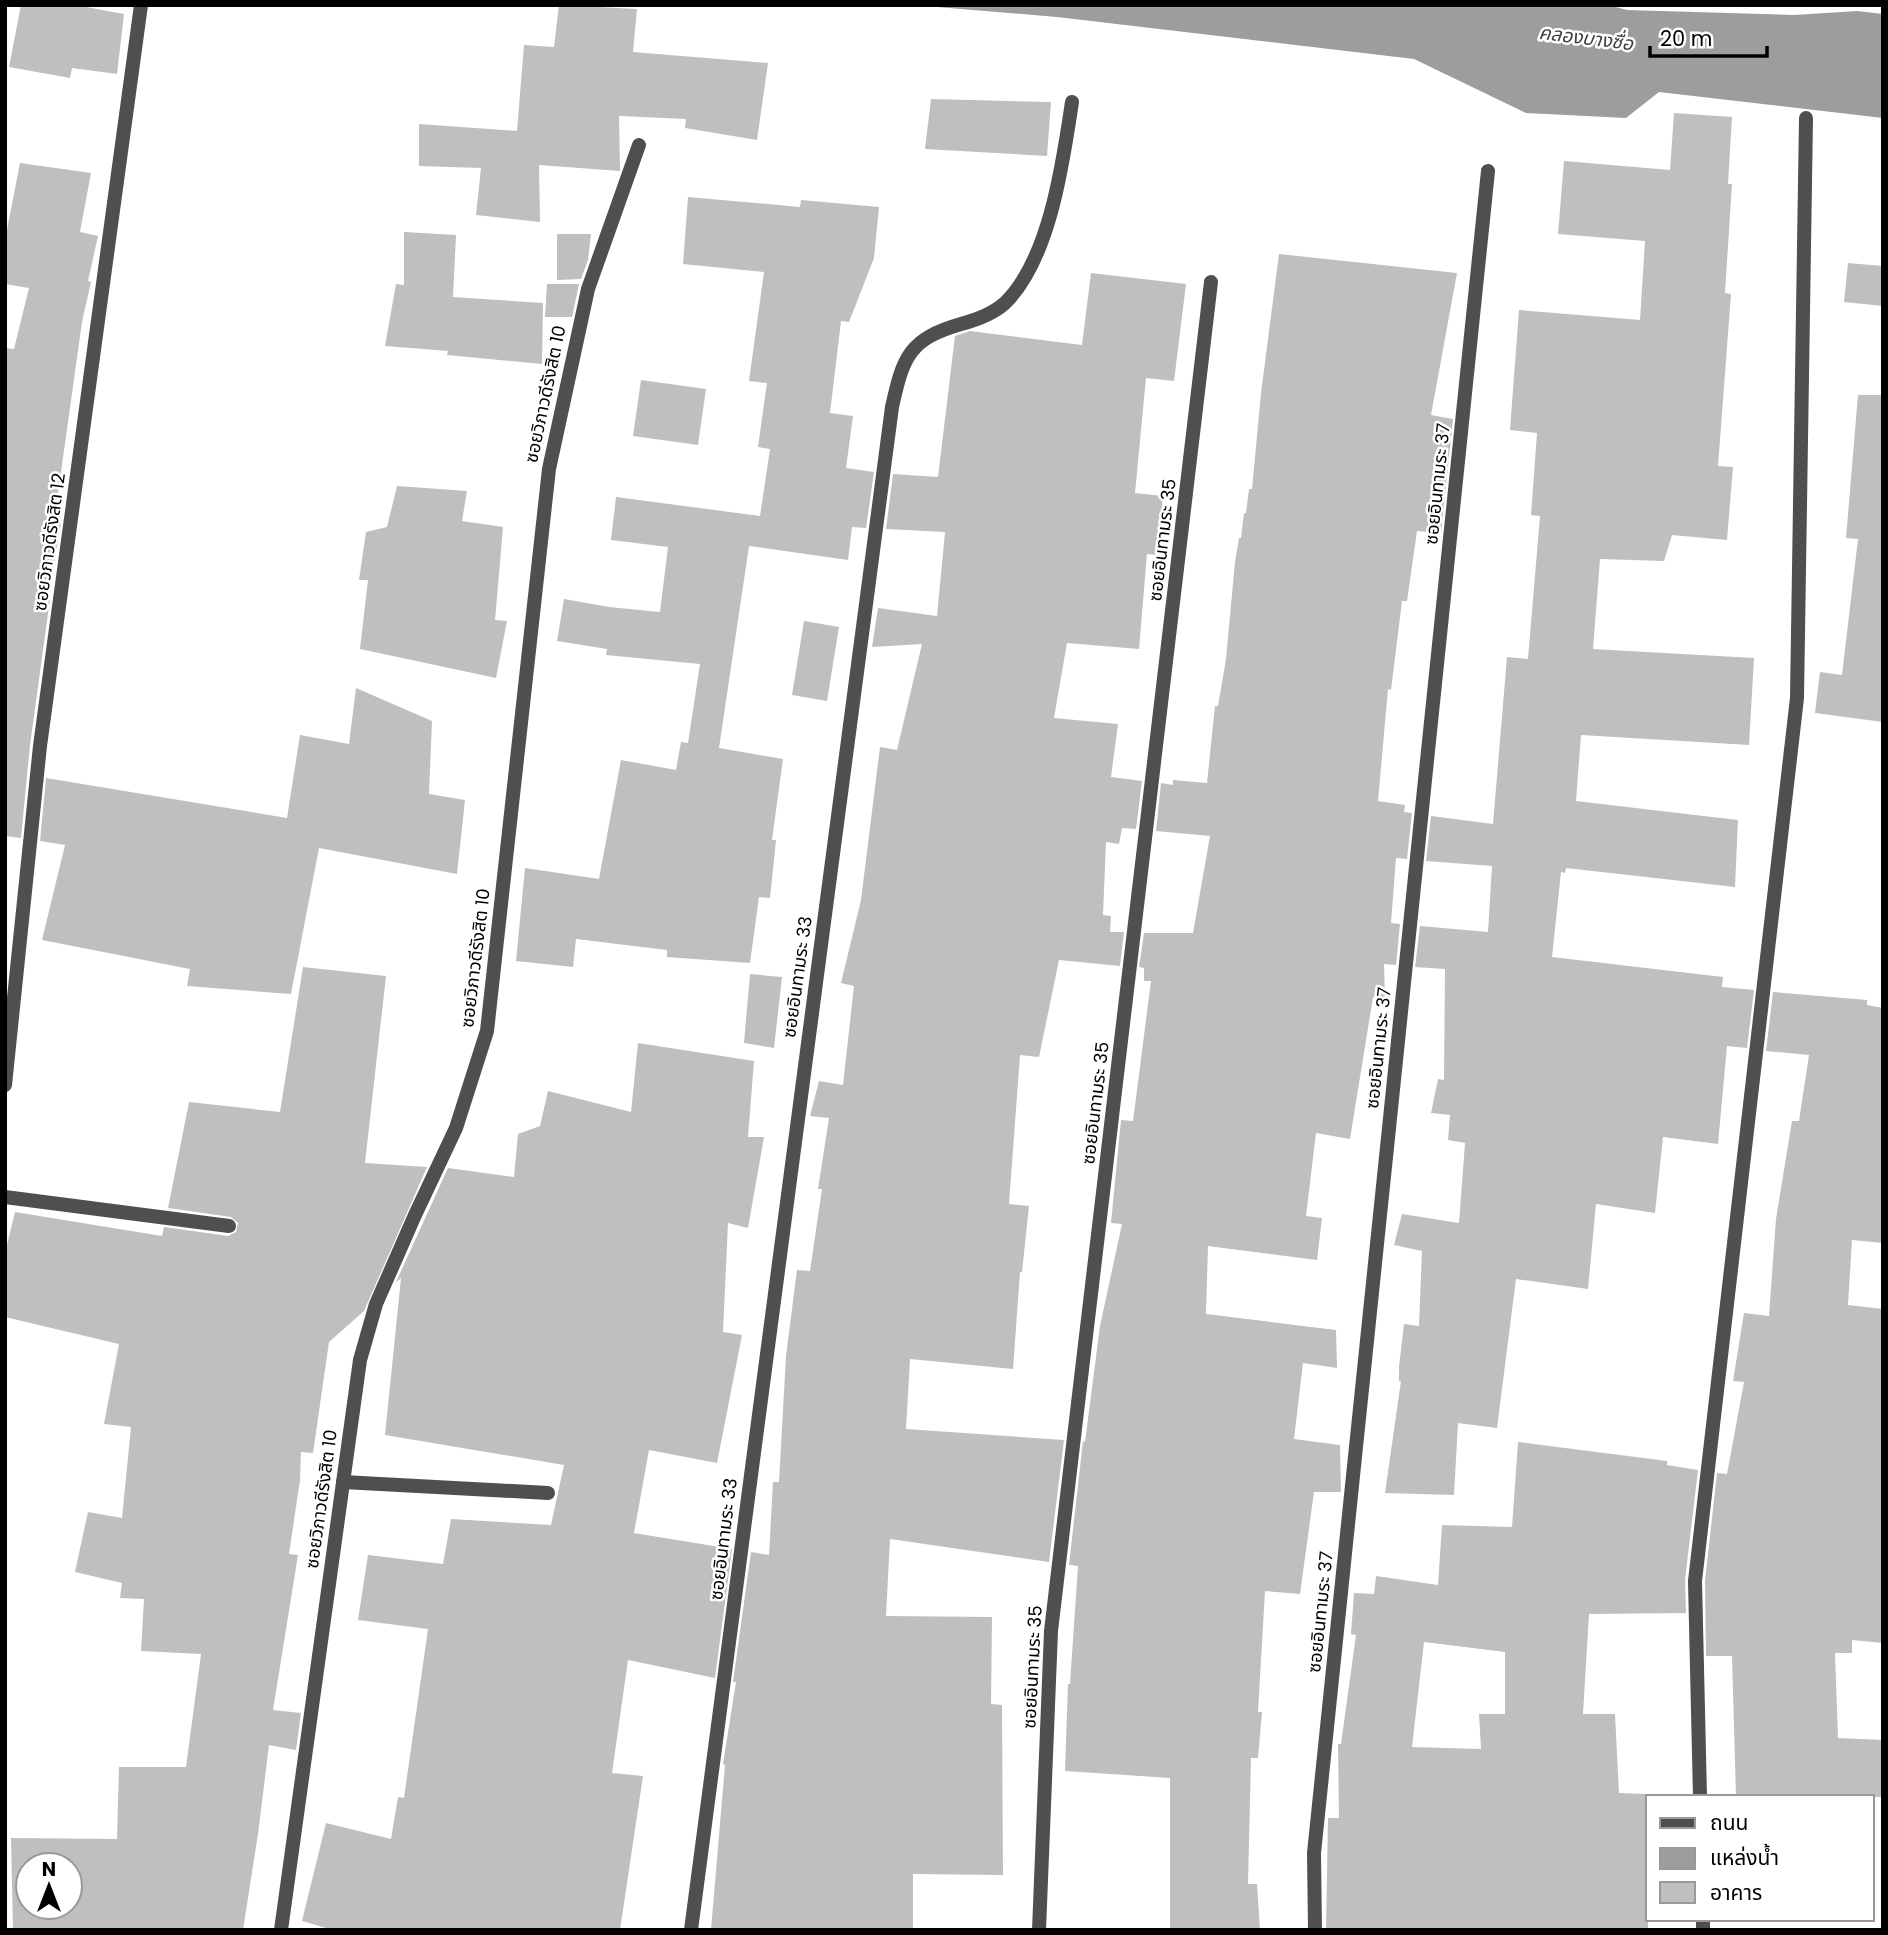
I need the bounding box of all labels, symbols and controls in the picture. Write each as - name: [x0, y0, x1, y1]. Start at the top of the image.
- scale bar: [1650, 14, 1767, 58]
- water label: คลองบางซื่อ: [1537, 19, 1636, 57]
- text: 20 m: [1660, 24, 1713, 53]
- street label: ซอยวิภาวดีรังสิต 10: [518, 323, 572, 465]
- street label: ซอยอินทามระ 37: [1418, 422, 1456, 546]
- street label: ซอยวิภาวดีรังสิต 12: [27, 471, 71, 613]
- street label: ซอยอินทามระ 35: [1142, 477, 1182, 603]
- street label: ซอยวิภาวดีรังสิต 10: [454, 887, 496, 1029]
- street label: ซอยอินทามระ 33: [776, 915, 818, 1039]
- street label: ซอยอินทามระ 37: [1359, 986, 1397, 1110]
- street label: ซอยอินทามระ 35: [1075, 1040, 1115, 1166]
- street label: ซอยวิภาวดีรังสิต 10: [299, 1428, 343, 1570]
- street label: ซอยอินทามระ 33: [703, 1477, 743, 1601]
- street label: ซอยอินทามระ 37: [1301, 1550, 1339, 1674]
- street label: ซอยอินทามระ 35: [1016, 1605, 1048, 1729]
- legend: [1646, 1795, 1874, 1921]
- text: ถนน: [1710, 1808, 1748, 1837]
- text: แหล่งน้ำ: [1710, 1843, 1779, 1872]
- north arrow: [14, 1851, 84, 1921]
- text: N: [42, 1856, 56, 1883]
- text: อาคาร: [1710, 1878, 1762, 1907]

